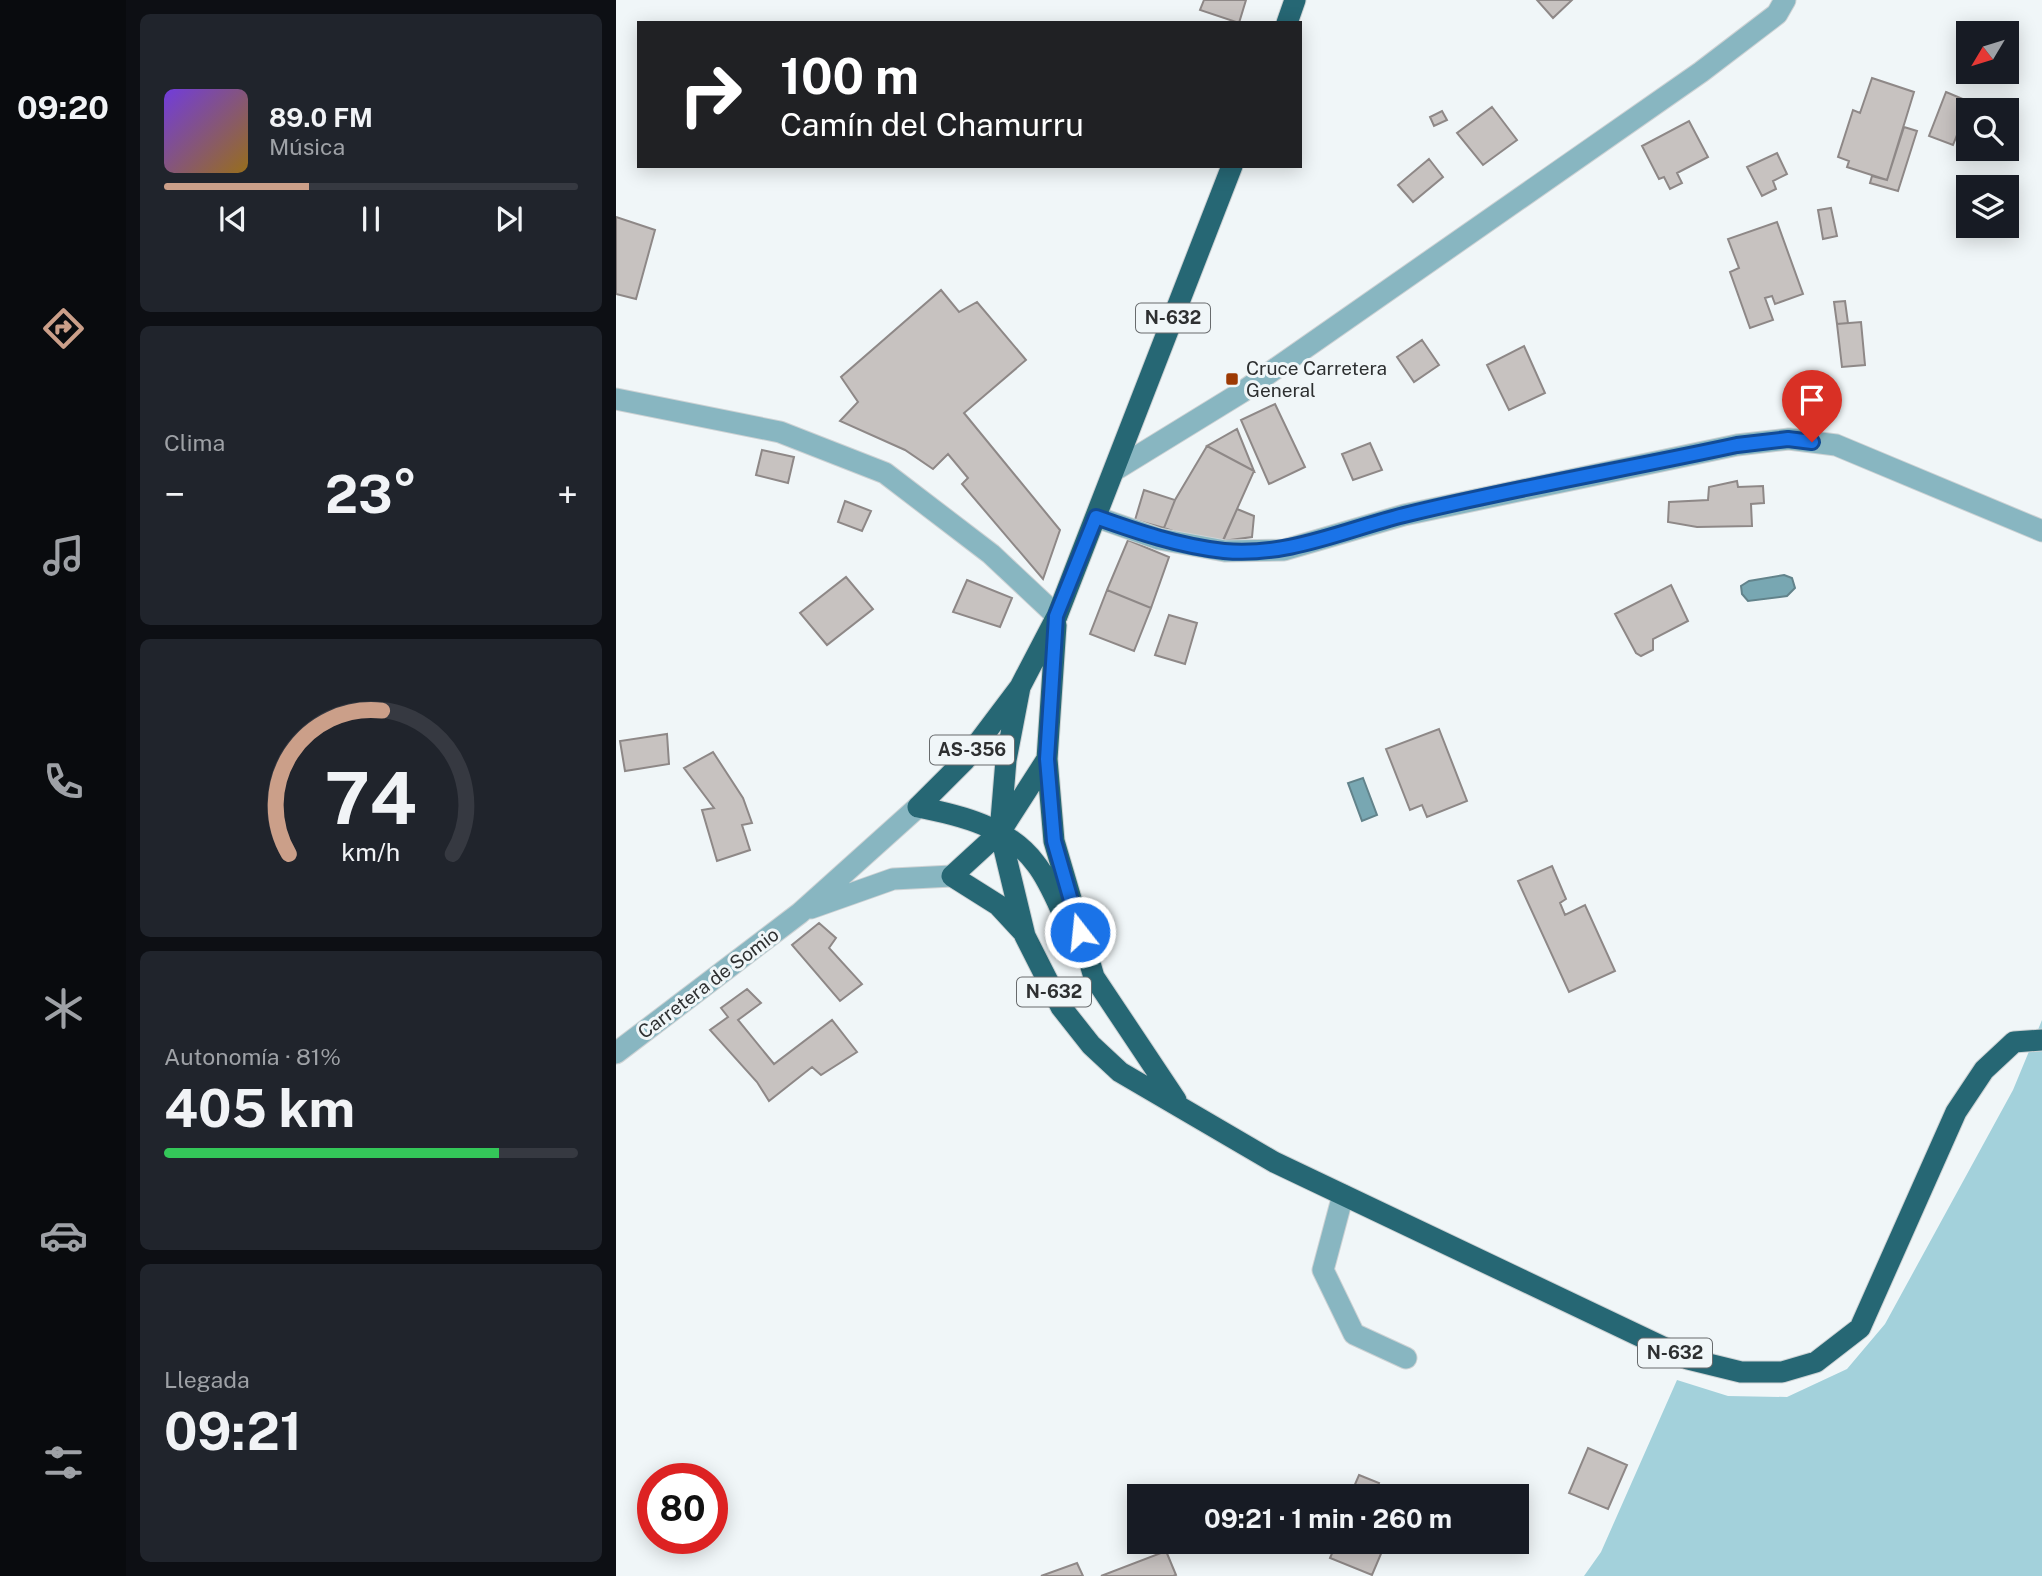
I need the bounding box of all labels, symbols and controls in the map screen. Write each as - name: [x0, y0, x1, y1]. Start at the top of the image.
- north arrow: [1956, 21, 2020, 84]
- map controls: [1956, 21, 2019, 238]
- text: 100 m: [780, 47, 919, 105]
- icon: right: [665, 49, 756, 140]
- text: 09:20: [17, 89, 109, 126]
- button: search: [1956, 98, 2019, 161]
- text: 89.0 FM: [269, 102, 373, 133]
- text: Camín del Chamurru: [780, 106, 1084, 143]
- text: Música: [269, 133, 345, 160]
- button: layers: [1956, 175, 2019, 238]
- icon: previous: [214, 200, 252, 238]
- icon: pause: [352, 200, 390, 238]
- icon: next: [490, 200, 528, 238]
- icon: directions: [39, 304, 88, 353]
- road number: N-632: [1136, 304, 1210, 332]
- place label: Cruce Carretera General: [1246, 357, 1387, 401]
- pin: [1782, 370, 1842, 442]
- marker: Cruce Carretera General: [1224, 371, 1240, 387]
- icon: arrive: [1793, 381, 1831, 419]
- text: Clima: [164, 429, 225, 456]
- text: 23°: [325, 464, 417, 525]
- text: −: [164, 472, 185, 517]
- text: +: [557, 472, 578, 517]
- icon: music: [39, 531, 88, 580]
- road number: AS-356: [930, 736, 1014, 764]
- text: 74: [325, 755, 417, 840]
- icon: phone: [39, 757, 88, 806]
- text: km/h: [342, 837, 400, 867]
- position arrow: [1043, 895, 1117, 969]
- street label: Carretera de Somio: [633, 923, 783, 1043]
- road number: N-632: [1017, 978, 1091, 1007]
- icon: climate: [39, 984, 88, 1033]
- text: Autonomía · 81%: [164, 1043, 341, 1070]
- text: 405 km: [164, 1078, 355, 1139]
- icon: car: [39, 1211, 88, 1260]
- road number: N-632: [1638, 1338, 1712, 1368]
- text: Llegada: [164, 1366, 250, 1393]
- text: 09:21: [164, 1401, 302, 1462]
- icon: filters: [39, 1438, 88, 1487]
- speed limit sign: 80: [637, 1463, 728, 1554]
- text: 09:21 · 1 min · 260 m: [1204, 1503, 1452, 1534]

